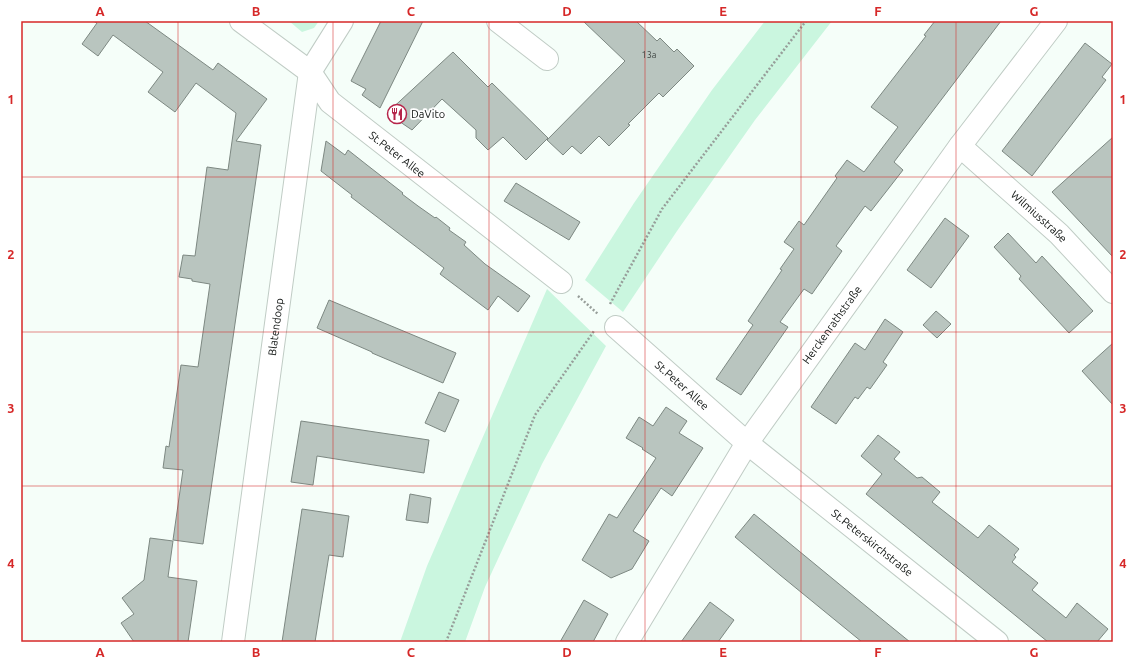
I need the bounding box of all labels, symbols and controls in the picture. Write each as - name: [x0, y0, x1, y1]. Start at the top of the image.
- text: A: [95, 4, 105, 18]
- text: B: [252, 4, 261, 18]
- text: C: [407, 4, 416, 18]
- text: D: [562, 4, 572, 18]
- text: E: [719, 4, 727, 18]
- text: F: [874, 4, 882, 18]
- text: G: [1030, 4, 1039, 18]
- house number: 13a: [642, 50, 656, 60]
- text: 1: [7, 92, 15, 106]
- text: 1: [1119, 92, 1127, 106]
- restaurant icon: DaVito: [386, 103, 408, 125]
- place label: DaVito: [411, 108, 445, 120]
- street label: St.Peter Allee: [367, 129, 428, 180]
- street label: Wilmiusstraße: [1009, 188, 1070, 245]
- text: 2: [7, 247, 15, 261]
- text: 2: [1119, 247, 1127, 261]
- street label: Herckenrathstraße: [800, 283, 864, 366]
- street label: Blatendoop: [266, 297, 285, 356]
- street label: St.Peter Allee: [653, 358, 711, 412]
- text: 3: [7, 401, 15, 415]
- text: 3: [1119, 401, 1127, 415]
- street label: St.Peterskirchstraße: [829, 507, 915, 579]
- text: 4: [7, 556, 15, 570]
- text: 4: [1119, 556, 1127, 570]
- text: A: [95, 645, 105, 659]
- text: B: [252, 645, 261, 659]
- text: C: [407, 645, 416, 659]
- text: D: [562, 645, 572, 659]
- text: E: [719, 645, 727, 659]
- text: F: [874, 645, 882, 659]
- text: G: [1030, 645, 1039, 659]

